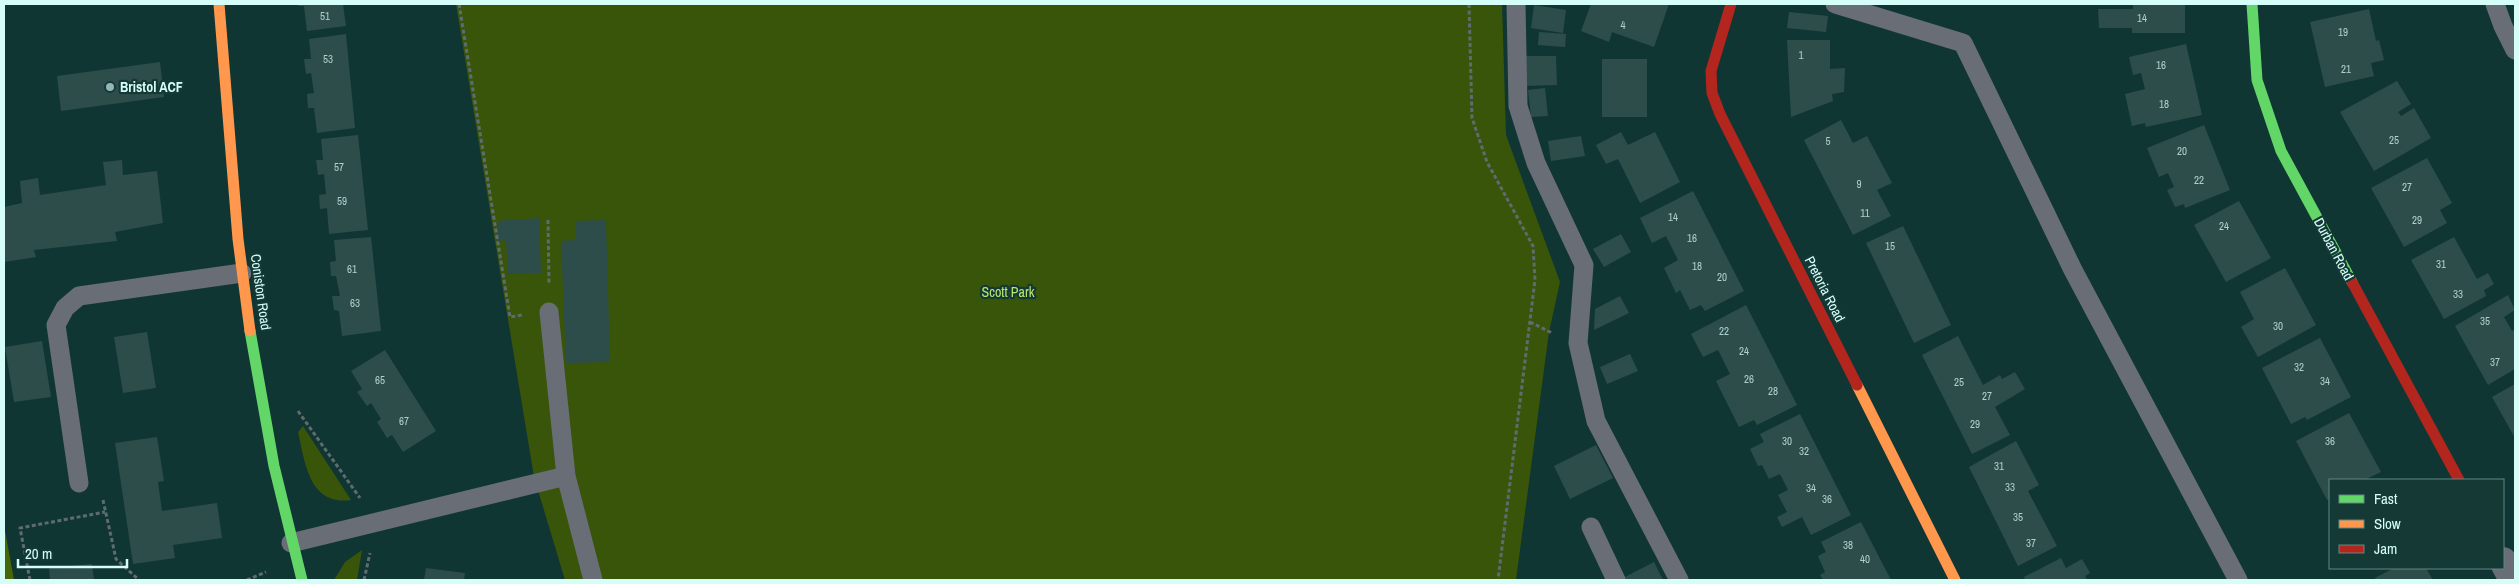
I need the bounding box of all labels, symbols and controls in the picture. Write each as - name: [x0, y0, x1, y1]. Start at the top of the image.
- house number: 51: [320, 9, 330, 23]
- house number: 14: [2137, 11, 2147, 25]
- house number: 4: [1620, 18, 1626, 32]
- house number: 19: [2338, 25, 2348, 39]
- house number: 1: [1798, 48, 1804, 62]
- house number: 53: [323, 52, 333, 66]
- house number: 16: [2156, 58, 2166, 72]
- house number: 21: [2341, 62, 2351, 76]
- place label: Bristol ACF: [120, 78, 183, 96]
- marker: Bristol ACF: [104, 81, 116, 93]
- house number: 18: [2159, 97, 2169, 111]
- house number: 25: [2389, 133, 2399, 147]
- house number: 5: [1825, 134, 1831, 148]
- house number: 20: [2177, 144, 2187, 158]
- house number: 57: [334, 160, 344, 174]
- house number: 22: [2194, 173, 2204, 187]
- house number: 9: [1856, 177, 1862, 191]
- house number: 27: [2402, 180, 2412, 194]
- house number: 59: [337, 194, 347, 208]
- house number: 11: [1860, 206, 1870, 220]
- house number: 14: [1668, 210, 1678, 224]
- house number: 29: [2412, 213, 2422, 227]
- street label: Durban Road: [2310, 215, 2358, 283]
- house number: 24: [2219, 219, 2229, 233]
- house number: 16: [1687, 231, 1697, 245]
- house number: 15: [1885, 239, 1895, 253]
- street label: Coniston Road: [247, 253, 275, 331]
- street label: Pretoria Road: [1801, 253, 1849, 325]
- house number: 31: [2436, 257, 2446, 271]
- house number: 18: [1692, 259, 1702, 273]
- house number: 61: [347, 262, 357, 276]
- house number: 20: [1717, 270, 1727, 284]
- park label: Scott Park: [982, 283, 1035, 301]
- house number: 33: [2453, 287, 2463, 301]
- house number: 63: [350, 296, 360, 310]
- house number: 35: [2480, 314, 2490, 328]
- house number: 30: [2273, 319, 2283, 333]
- house number: 22: [1719, 324, 1729, 338]
- house number: 24: [1739, 344, 1749, 358]
- house number: 37: [2490, 355, 2500, 369]
- house number: 32: [2294, 360, 2304, 374]
- house number: 26: [1744, 372, 1754, 386]
- house number: 65: [375, 373, 385, 387]
- house number: 34: [2320, 374, 2330, 388]
- house number: 25: [1954, 375, 1964, 389]
- house number: 28: [1768, 384, 1778, 398]
- house number: 27: [1982, 389, 1992, 403]
- house number: 67: [399, 414, 409, 428]
- house number: 29: [1970, 417, 1980, 431]
- house number: 30: [1782, 434, 1792, 448]
- house number: 36: [2325, 434, 2335, 448]
- house number: 32: [1799, 444, 1809, 458]
- house number: 31: [1994, 459, 2004, 473]
- legend: [2329, 479, 2504, 569]
- house number: 33: [2005, 480, 2015, 494]
- house number: 34: [1806, 481, 1816, 495]
- text: Fast: [2374, 488, 2398, 509]
- house number: 36: [1822, 492, 1832, 506]
- house number: 35: [2013, 510, 2023, 524]
- text: Slow: [2374, 513, 2401, 534]
- scale bar: [18, 536, 126, 568]
- house number: 37: [2026, 536, 2036, 550]
- house number: 38: [1843, 538, 1853, 552]
- text: Jam: [2374, 538, 2397, 559]
- text: 20 m: [25, 543, 52, 564]
- house number: 40: [1860, 552, 1870, 566]

